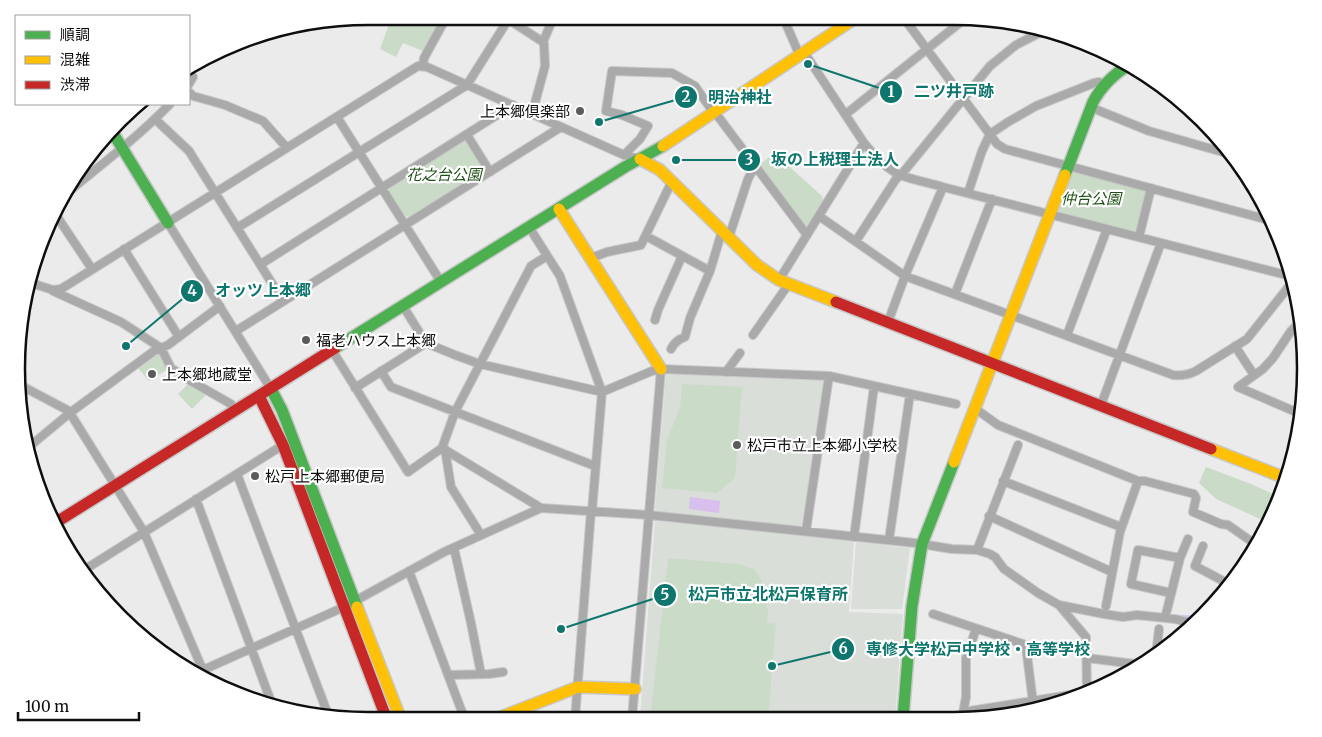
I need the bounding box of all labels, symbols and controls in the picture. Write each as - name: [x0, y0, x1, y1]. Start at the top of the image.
- legend: [15, 15, 190, 105]
- text: 順調: [60, 25, 90, 44]
- text: 混雑: [60, 50, 90, 69]
- text: 渋滞: [60, 75, 90, 94]
- callout: 二ツ井戸跡: [879, 76, 1004, 107]
- text: 二ツ井戸跡: [914, 81, 994, 101]
- callout: 明治神社: [673, 82, 782, 113]
- text: 1: [888, 82, 895, 101]
- text: 2: [682, 87, 691, 106]
- text: 明治神社: [708, 87, 772, 107]
- place label: 上本郷倶楽部: [480, 102, 570, 121]
- marker: 上本郷倶楽部: [574, 105, 586, 117]
- callout: 坂の上税理士法人: [736, 144, 909, 175]
- text: 坂の上税理士法人: [771, 149, 899, 169]
- text: 3: [745, 150, 753, 169]
- park label: 花之台公園: [406, 165, 483, 184]
- park label: 仲台公園: [1061, 189, 1123, 208]
- callout: オッツ上本郷: [180, 275, 321, 306]
- text: オッツ上本郷: [215, 280, 311, 300]
- text: 4: [187, 281, 197, 300]
- place label: 福老ハウス上本郷: [316, 331, 436, 350]
- marker: 福老ハウス上本郷: [300, 334, 312, 346]
- place label: 上本郷地蔵堂: [162, 365, 252, 384]
- marker: 上本郷地蔵堂: [146, 368, 158, 380]
- place label: 松戸市立上本郷小学校: [747, 436, 897, 455]
- marker: 松戸市立上本郷小学校: [731, 439, 743, 451]
- place label: 松戸上本郷郵便局: [265, 467, 385, 486]
- marker: 松戸上本郷郵便局: [249, 470, 261, 482]
- callout: 松戸市立北松戸保育所: [653, 579, 858, 610]
- text: 松戸市立北松戸保育所: [688, 584, 848, 604]
- text: 5: [661, 585, 669, 604]
- callout: 専修大学松戸中学校・高等学校: [831, 633, 1100, 664]
- text: 6: [838, 639, 848, 658]
- text: 専修大学松戸中学校・高等学校: [866, 639, 1090, 659]
- scale bar: [18, 690, 139, 722]
- text: 100 m: [25, 697, 69, 716]

